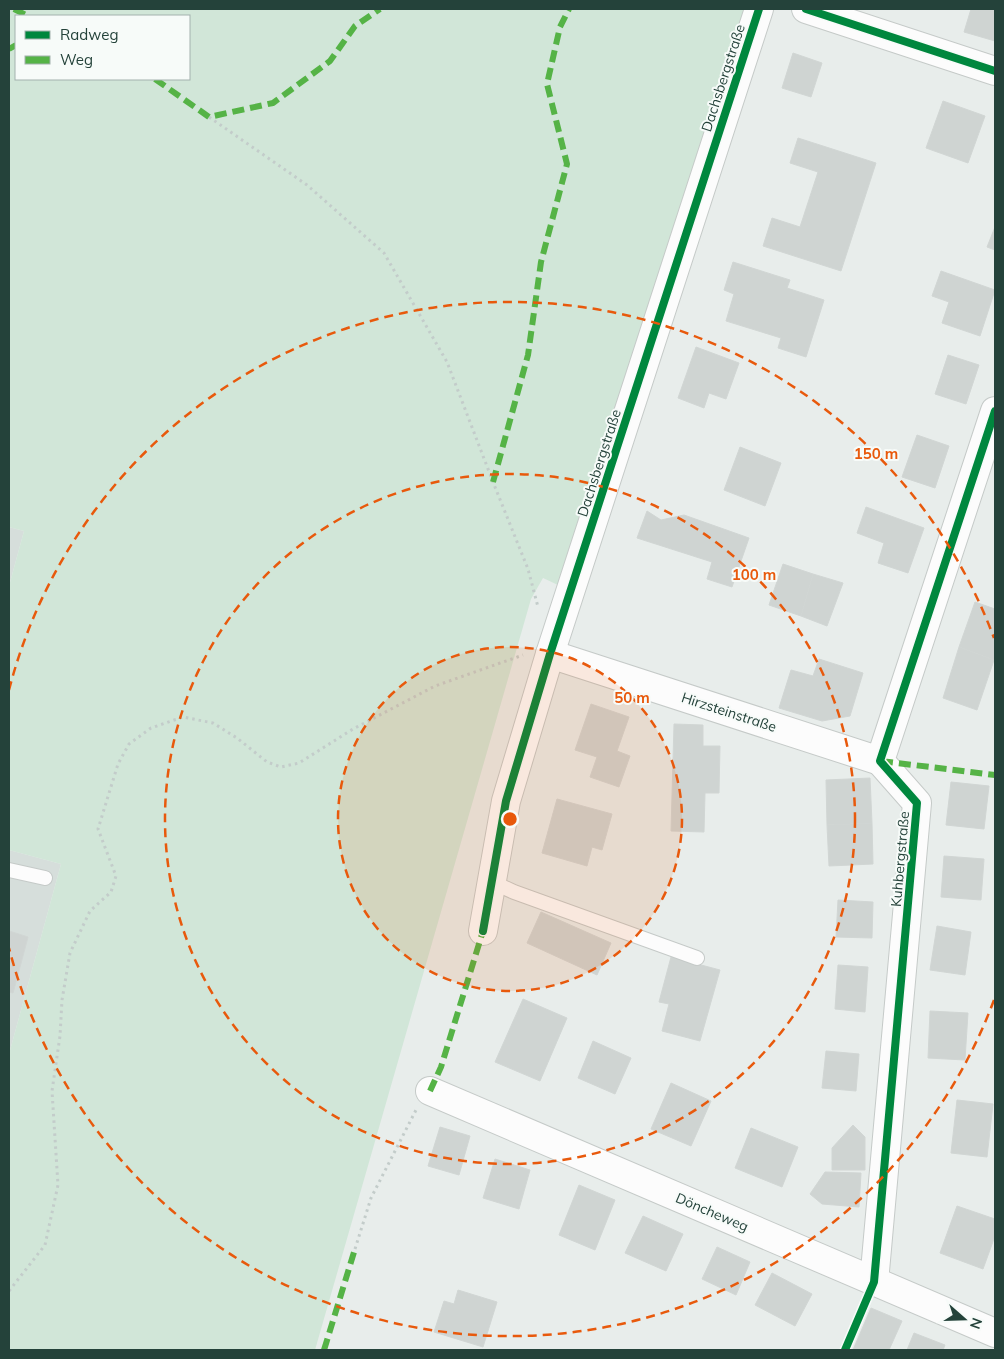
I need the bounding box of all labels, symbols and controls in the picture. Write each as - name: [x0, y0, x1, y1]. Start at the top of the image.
- legend: [15, 15, 190, 80]
- street label: Dachsbergstraße: [697, 22, 749, 134]
- text: Radweg: [60, 25, 118, 44]
- text: Weg: [60, 50, 93, 69]
- street label: Dachsbergstraße: [573, 407, 625, 519]
- text: 150 m: [854, 444, 898, 463]
- text: 100 m: [732, 565, 776, 584]
- text: 50 m: [614, 688, 650, 707]
- street label: Hirzsteinstraße: [679, 688, 779, 736]
- centre of rings: [501, 810, 519, 828]
- street label: Kuhbergstraße: [887, 810, 913, 908]
- street label: Döncheweg: [673, 1189, 751, 1235]
- north arrow: [939, 1294, 989, 1344]
- text: N: [966, 1315, 986, 1331]

